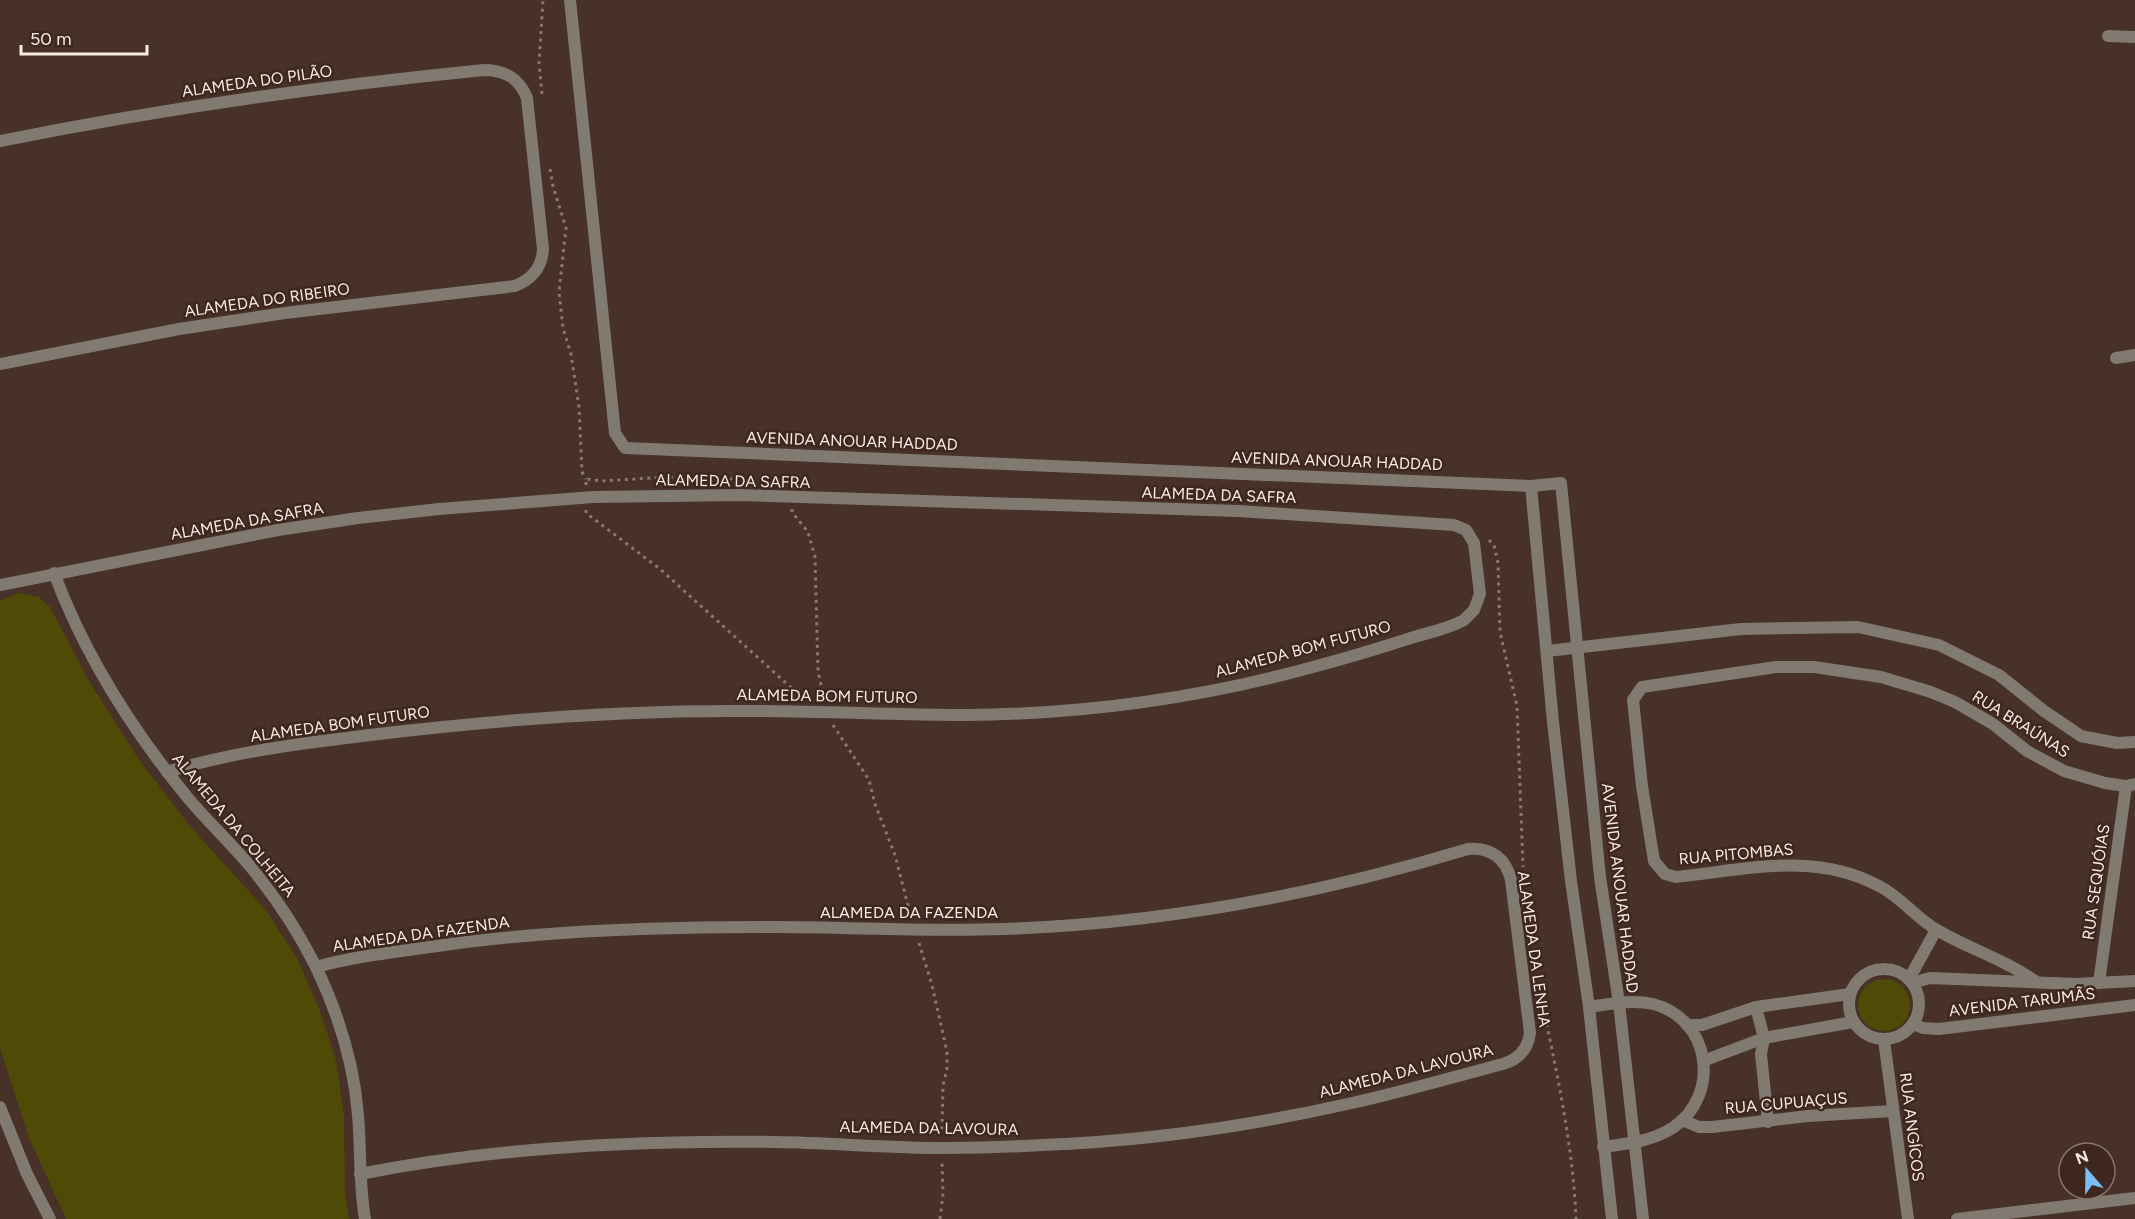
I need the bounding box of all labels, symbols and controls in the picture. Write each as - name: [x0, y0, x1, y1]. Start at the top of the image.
- scale bar: [21, 18, 147, 56]
- text: 50 m: [30, 28, 72, 50]
- street label: ALAMEDA DO PILÃO: [181, 61, 333, 101]
- street label: ALAMEDA DO RIBEIRO: [183, 279, 351, 321]
- street label: AVENIDA ANOUAR HADDAD: [746, 428, 958, 454]
- street label: AVENIDA ANOUAR HADDAD: [1231, 448, 1443, 474]
- street label: ALAMEDA DA SAFRA: [655, 470, 811, 492]
- street label: ALAMEDA DA SAFRA: [1141, 483, 1297, 507]
- street label: ALAMEDA DA SAFRA: [169, 498, 325, 544]
- street label: ALAMEDA BOM FUTURO: [1213, 616, 1393, 682]
- street label: ALAMEDA BOM FUTURO: [736, 685, 918, 707]
- street label: RUA BRAÚNAS: [1969, 686, 2073, 762]
- street label: ALAMEDA BOM FUTURO: [249, 702, 431, 746]
- street label: ALAMEDA DA COLHEITA: [168, 749, 300, 901]
- street label: AVENIDA ANOUAR HADDAD: [1598, 782, 1642, 994]
- street label: RUA SEQUÓIAS: [2078, 823, 2114, 941]
- street label: RUA PITOMBAS: [1678, 840, 1794, 868]
- street label: ALAMEDA DA LENHA: [1514, 870, 1554, 1029]
- street label: ALAMEDA DA FAZENDA: [820, 903, 998, 922]
- street label: ALAMEDA DA FAZENDA: [332, 912, 511, 956]
- street label: AVENIDA TARUMÃS: [1948, 984, 2096, 1020]
- street label: ALAMEDA DA LAVOURA: [1317, 1040, 1495, 1102]
- street label: RUA ANGÍCOS: [1896, 1071, 1928, 1183]
- street label: RUA CUPUAÇUS: [1724, 1088, 1848, 1118]
- street label: ALAMEDA DA LAVOURA: [840, 1117, 1019, 1139]
- north arrow: [2057, 1141, 2117, 1201]
- text: N: [2073, 1146, 2091, 1168]

